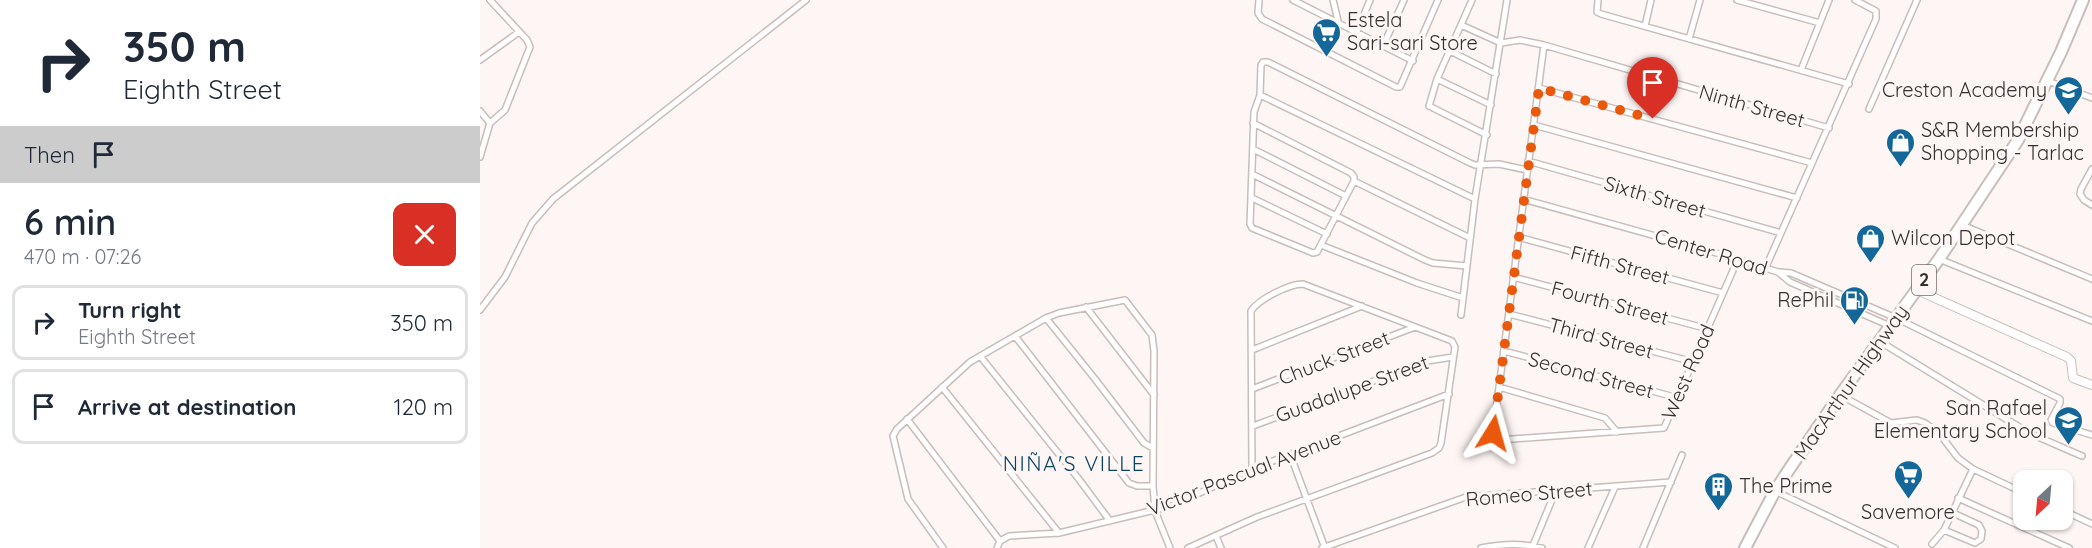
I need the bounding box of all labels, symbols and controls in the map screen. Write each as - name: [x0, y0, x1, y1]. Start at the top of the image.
- place label: Estela Sari-sari Store: [1347, 7, 1478, 55]
- supermarket icon: Estela Sari-sari Store: [1310, 16, 1342, 58]
- text: 350 m: [123, 20, 246, 73]
- icon: right: [24, 24, 102, 102]
- pin: [1627, 57, 1678, 119]
- icon: arrive: [1636, 66, 1669, 99]
- text: Eighth Street: [123, 72, 282, 106]
- school or university icon: Creston Academy: [2052, 74, 2084, 116]
- place label: Creston Academy: [1882, 77, 2047, 102]
- street label: Ninth Street: [1696, 79, 1808, 133]
- place label: S&R Membership Shopping - Tarlac: [1921, 117, 2084, 165]
- shop icon: S&R Membership Shopping - Tarlac: [1884, 126, 1916, 168]
- icon: arrive: [87, 138, 120, 171]
- text: Then: [24, 141, 75, 169]
- street label: Sixth Street: [1601, 170, 1709, 223]
- text: 6 min: [24, 199, 116, 244]
- button: close: [393, 203, 456, 266]
- shop icon: Wilcon Depot: [1854, 222, 1886, 264]
- street label: Center Road: [1652, 223, 1771, 281]
- place label: Wilcon Depot: [1891, 225, 2015, 250]
- street label: Fifth Street: [1568, 239, 1672, 290]
- text: 470 m · 07:26: [24, 244, 141, 269]
- road number: 2: [1912, 265, 1936, 295]
- street label: Fourth Street: [1549, 275, 1672, 330]
- fuel station icon: RePhil: [1839, 284, 1871, 326]
- place label: RePhil: [1777, 287, 1834, 312]
- text: Turn right: [78, 296, 182, 324]
- street label: MacArthur Highway: [1788, 299, 1913, 464]
- icon: right: [27, 306, 60, 339]
- text: 350 m: [390, 309, 453, 337]
- street label: Third Street: [1546, 312, 1656, 364]
- street label: West Road: [1655, 320, 1720, 423]
- text: Eighth Street: [78, 324, 196, 349]
- street label: Chuck Street: [1275, 325, 1393, 390]
- street label: Second Street: [1526, 346, 1657, 403]
- street label: Guadalupe Street: [1272, 349, 1432, 428]
- icon: arrive: [27, 390, 60, 423]
- text: Arrive at destination: [78, 393, 296, 421]
- text: 120 m: [394, 393, 453, 421]
- place label: San Rafael Elementary School: [1874, 395, 2047, 443]
- position arrow: [1461, 401, 1525, 465]
- school or university icon: San Rafael Elementary School: [2052, 404, 2084, 446]
- street label: Victor Pascual Avenue: [1143, 424, 1344, 521]
- district label: NIÑA'S VILLE: [1003, 450, 1145, 476]
- supermarket icon: Savemore: [1892, 458, 1924, 500]
- building icon: The Prime: [1702, 470, 1734, 512]
- north arrow: [2013, 470, 2073, 530]
- map controls: [2013, 470, 2073, 530]
- place label: The Prime: [1739, 473, 1833, 498]
- street label: Romeo Street: [1465, 475, 1594, 511]
- place label: Savemore: [1861, 499, 1955, 524]

